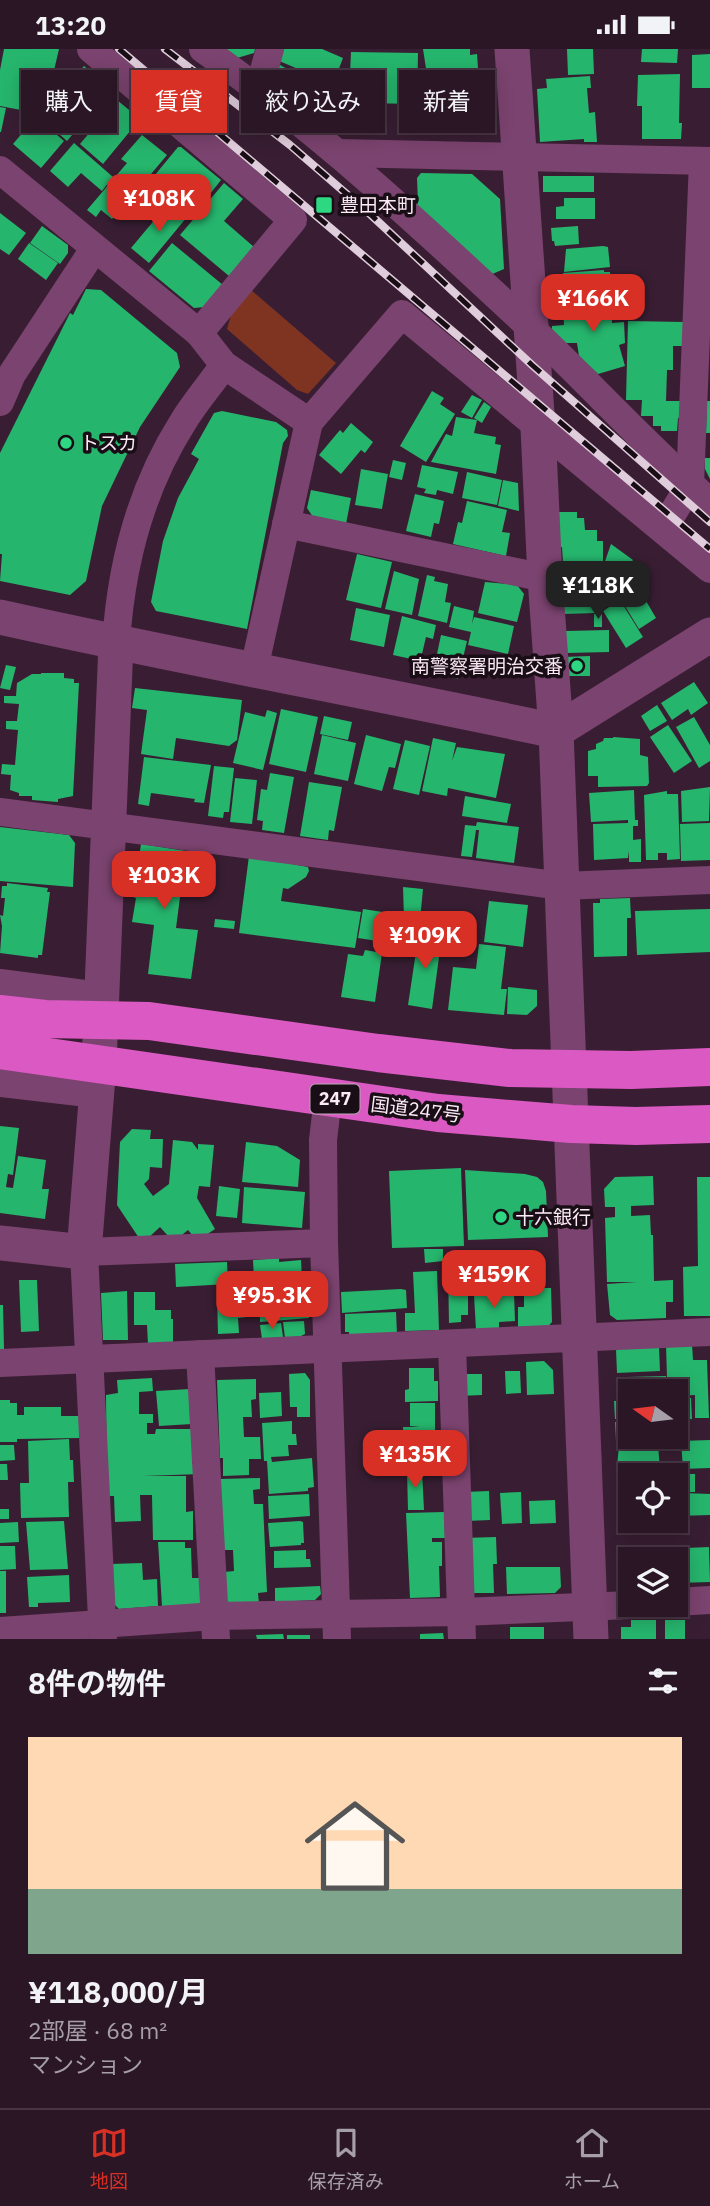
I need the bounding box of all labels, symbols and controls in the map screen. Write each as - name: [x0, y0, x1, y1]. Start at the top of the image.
- text: 13:20: [35, 8, 106, 42]
- chip: 購入: [21, 70, 117, 133]
- chip: 賃貸: [131, 70, 227, 133]
- chip: 絞り込み: [241, 70, 385, 133]
- chip: 新着: [399, 70, 495, 133]
- pin: ¥108K: [110, 174, 208, 234]
- text: ¥108K: [123, 182, 195, 212]
- place label: 豊田本町: [340, 193, 416, 217]
- marker: 豊田本町: [314, 195, 334, 215]
- pin: ¥166K: [544, 275, 642, 334]
- text: ¥166K: [557, 282, 629, 312]
- place label: トスカ: [80, 431, 137, 455]
- marker: トスカ: [58, 435, 74, 451]
- pin: ¥118K: [549, 561, 647, 621]
- text: ¥118K: [562, 569, 634, 599]
- place label: 南警察署明治交番: [411, 654, 563, 678]
- marker: 南警察署明治交番: [569, 658, 585, 674]
- pin: ¥103K: [115, 851, 213, 911]
- text: ¥103K: [128, 859, 200, 889]
- pin: ¥109K: [376, 911, 474, 971]
- text: ¥109K: [389, 919, 461, 949]
- road number: 247: [310, 1085, 360, 1113]
- street label: 国道247号: [369, 1092, 463, 1126]
- place label: 十六銀行: [515, 1205, 591, 1229]
- marker: 十六銀行: [493, 1209, 509, 1225]
- pin: ¥159K: [445, 1251, 543, 1310]
- text: ¥159K: [458, 1258, 530, 1288]
- pin: ¥95.3K: [215, 1271, 329, 1331]
- text: ¥95.3K: [232, 1279, 312, 1309]
- north arrow: [618, 1379, 688, 1449]
- map controls: [618, 1379, 688, 1617]
- pin: ¥135K: [366, 1431, 464, 1490]
- text: ¥135K: [379, 1438, 451, 1468]
- button: locate: [618, 1463, 688, 1533]
- button: layers: [618, 1547, 688, 1617]
- icon: filters: [644, 1662, 682, 1700]
- text: 8件の物件: [28, 1663, 166, 1702]
- icon: home: [292, 1783, 418, 1909]
- text: ¥118,000/月: [28, 1972, 209, 2011]
- text: 2部屋 · 68 m²: [28, 2015, 167, 2045]
- text: マンション: [28, 2049, 143, 2079]
- tab: 地図: [90, 2124, 128, 2193]
- tab: 保存済み: [308, 2124, 384, 2193]
- tab: ホーム: [564, 2124, 620, 2193]

